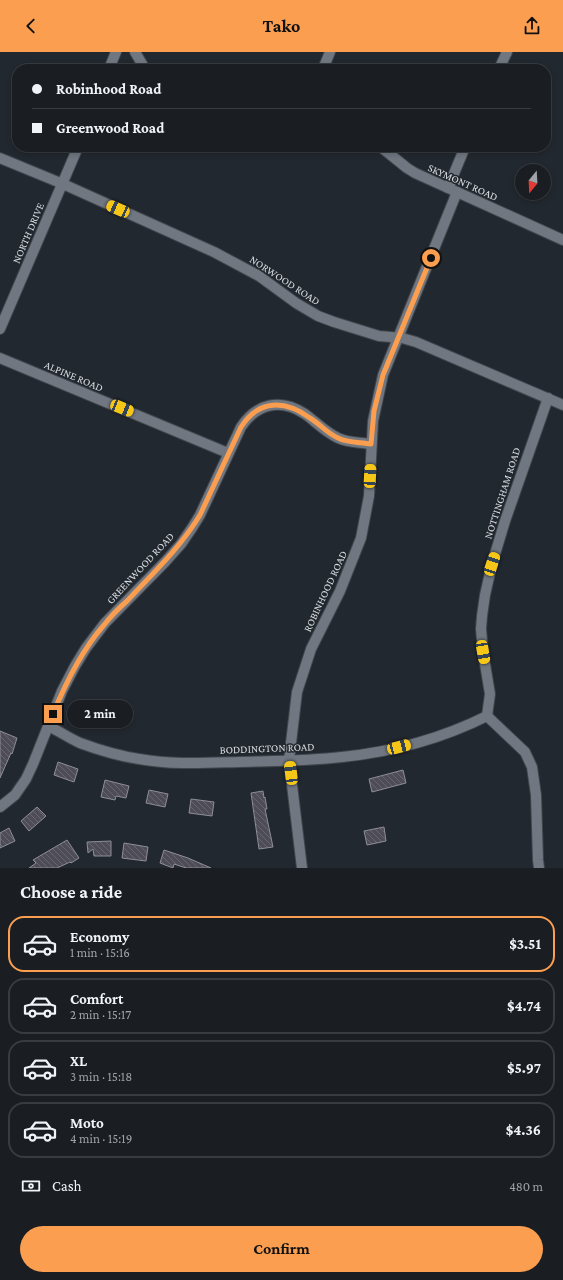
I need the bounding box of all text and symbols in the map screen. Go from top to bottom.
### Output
icon: back [20,15,42,37]
icon: share [521,15,543,37]
text: Tako [263,16,300,36]
text: Robinhood Road [56,81,161,97]
text: Greenwood Road [56,120,164,136]
street label: SKYMONT ROAD [426,161,500,203]
north arrow [515,164,551,200]
map controls [515,164,551,200]
car [105,199,131,219]
street label: NORTH DRIVE [10,201,46,265]
route start [422,249,440,267]
street label: NORWOOD ROAD [248,253,322,307]
street label: ALPINE ROAD [43,358,105,394]
car [109,398,135,418]
street label: NOTTINGHAM ROAD [482,446,522,540]
car [363,464,377,488]
street label: GREENWOOD ROAD [104,530,176,606]
street label: ROBINHOOD ROAD [301,549,349,633]
car [483,551,501,577]
car [475,639,491,665]
callout: 2 min [67,700,133,728]
route end [44,705,62,723]
text: 2 min [84,706,116,721]
car [386,738,412,756]
street label: BODDINGTON ROAD [219,740,315,756]
car [284,760,298,786]
text: Choose a ride [20,882,122,902]
icon: car [22,926,58,962]
text: Economy [70,929,129,945]
text: $3.51 [509,936,541,952]
text: 1 min · 15:16 [70,945,130,960]
icon: car [22,988,58,1024]
text: Comfort [70,991,124,1007]
text: $4.74 [507,998,541,1014]
text: 2 min · 15:17 [70,1007,131,1022]
icon: car [22,1050,58,1086]
text: XL [70,1053,87,1069]
text: $5.97 [507,1060,541,1076]
text: 3 min · 15:18 [70,1069,132,1084]
icon: car [22,1112,58,1148]
text: Moto [70,1115,104,1131]
text: $4.36 [506,1122,541,1138]
text: 4 min · 15:19 [70,1131,132,1146]
icon: cash [20,1175,42,1197]
text: Cash [52,1178,82,1194]
text: 480 m [509,1179,543,1194]
button: Confirm [20,1226,543,1272]

